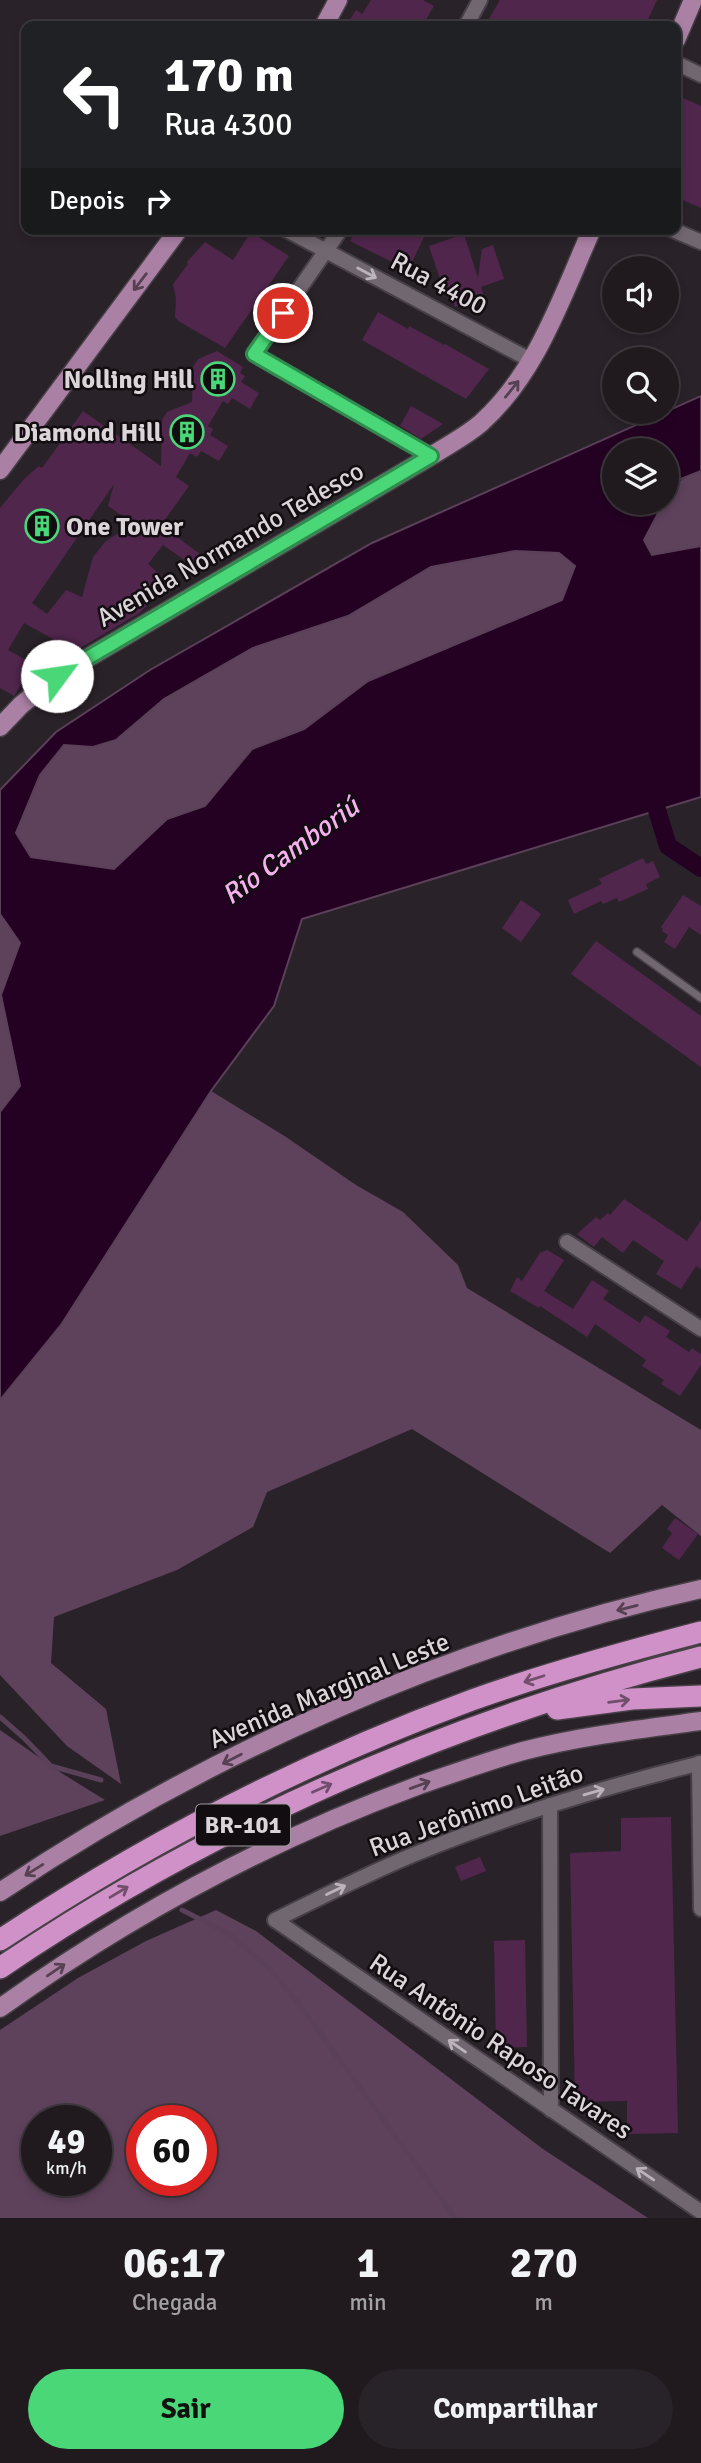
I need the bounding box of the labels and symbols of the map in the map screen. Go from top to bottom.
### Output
street label: Rua 4400 [385,245,492,323]
one-way arrow [356,267,377,281]
one-way arrow [133,273,148,292]
pin [253,283,313,343]
building icon: Nolling Hill [199,360,237,398]
place label: Nolling Hill [63,364,194,396]
one-way arrow [505,380,520,398]
building icon: Diamond Hill [168,413,206,451]
place label: Diamond Hill [13,417,162,449]
street label: Avenida Normando Tedesco [91,455,370,635]
building icon: One Tower [23,507,61,545]
place label: One Tower [66,511,184,543]
position arrow [20,639,94,713]
water label: Rio Camboriú [215,789,367,912]
one-way arrow [616,1602,638,1615]
street label: Avenida Marginal Leste [204,1626,454,1756]
one-way arrow [524,1674,546,1686]
one-way arrow [608,1694,630,1707]
one-way arrow [222,1752,243,1766]
street label: Rua Jerônimo Leitão [365,1757,588,1864]
one-way arrow [409,1778,431,1790]
one-way arrow [310,1781,332,1794]
one-way arrow [583,1785,605,1798]
road number: BR-101 [196,1804,290,1846]
one-way arrow [24,1864,44,1878]
one-way arrow [325,1883,346,1896]
one-way arrow [109,1885,129,1899]
street label: Rua Antônio Raposo Tavares [363,1947,638,2147]
one-way arrow [46,1963,66,1977]
one-way arrow [448,2038,467,2053]
speed limit sign: 60 [126,2105,217,2196]
one-way arrow [635,2167,655,2181]

